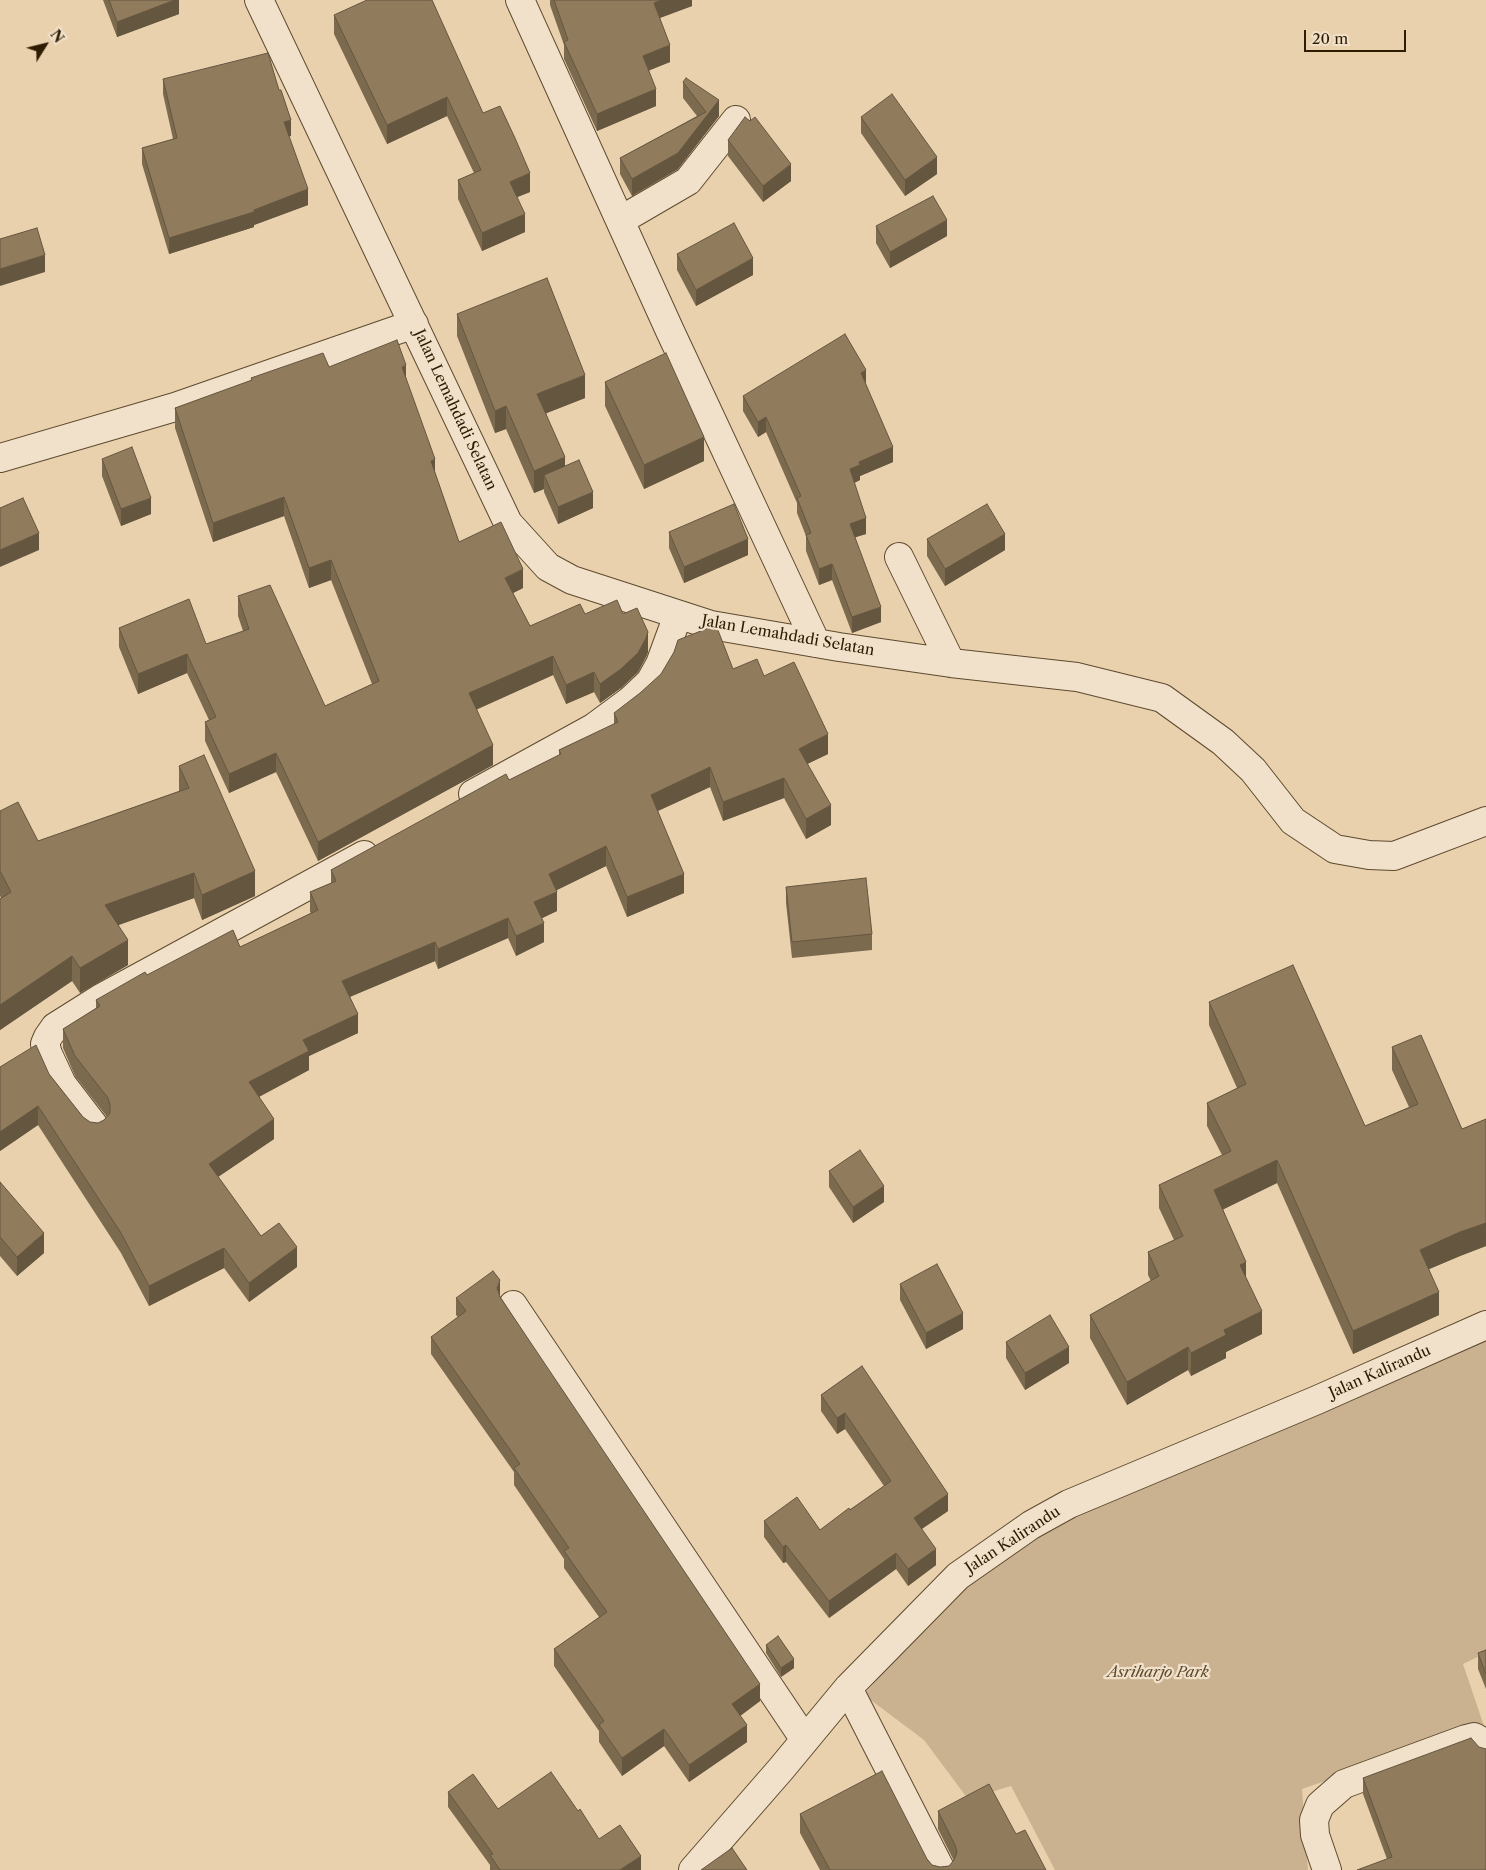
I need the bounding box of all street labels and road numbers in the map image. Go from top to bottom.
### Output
street label: Jalan Lemahdadi Selatan [410,327,500,493]
street label: Jalan Lemahdadi Selatan [700,612,876,660]
street label: Jalan Kalirandu [1326,1342,1434,1402]
street label: Jalan Kalirandu [962,1503,1064,1577]

